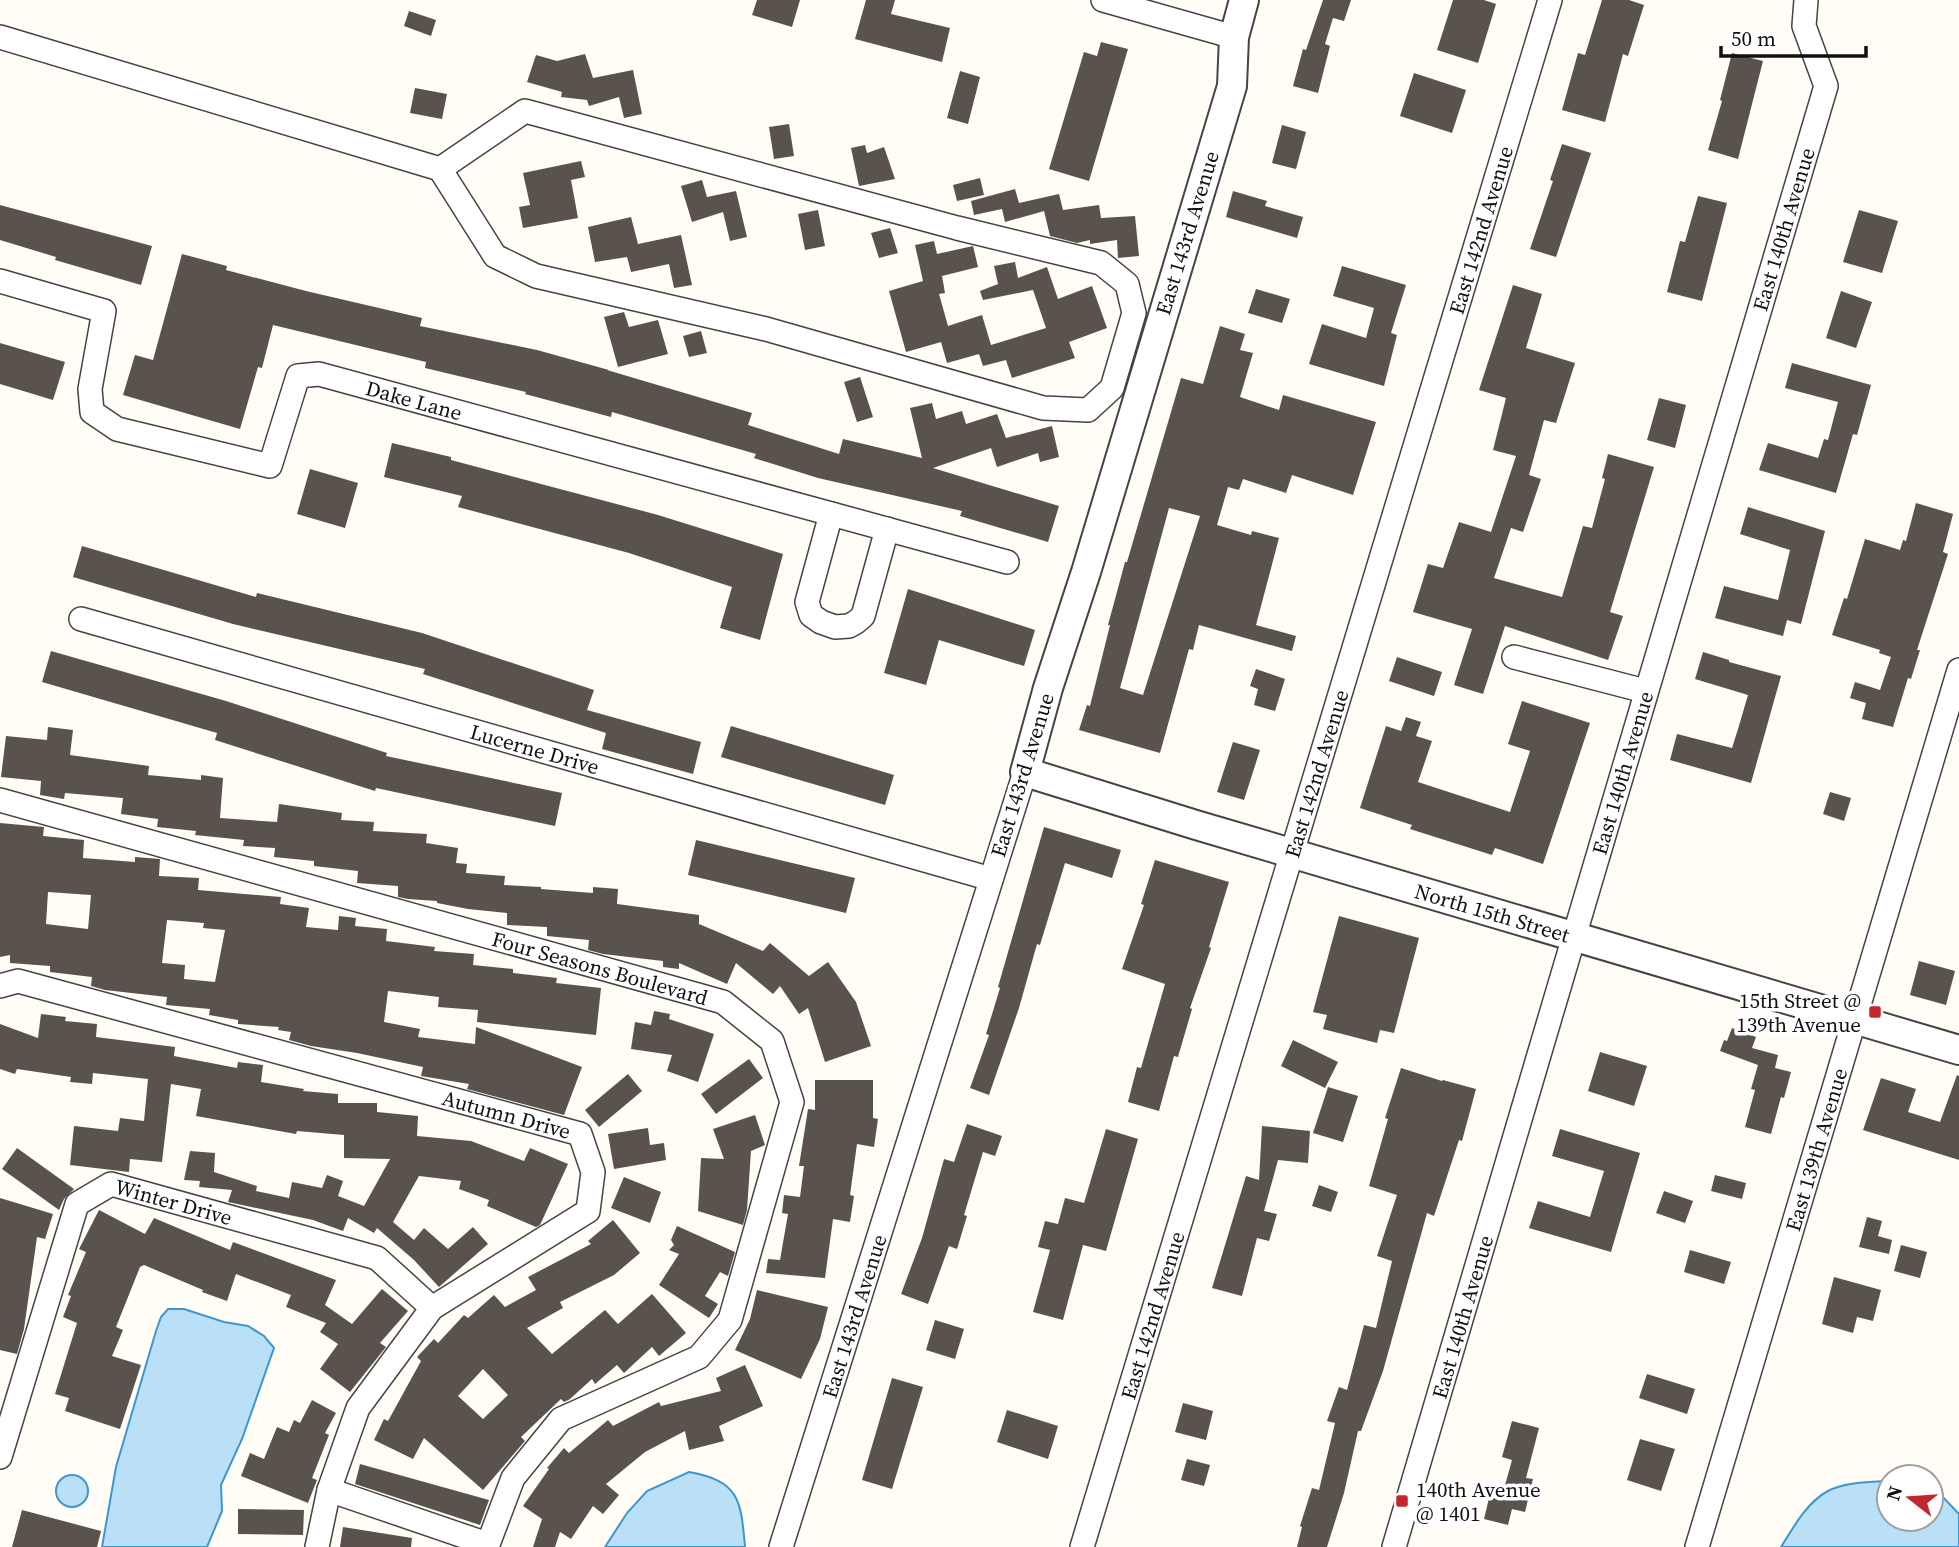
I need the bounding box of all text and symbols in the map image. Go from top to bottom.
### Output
scale bar [1721,14,1866,58]
text: 50 m [1731,24,1776,53]
street label: East 142nd Avenue [1441,142,1520,318]
street label: East 140th Avenue [1745,144,1821,314]
street label: East 143rd Avenue [1148,147,1226,319]
street label: Dake Lane [362,373,465,427]
street label: East 142nd Avenue [1277,686,1355,861]
street label: East 140th Avenue [1584,688,1660,858]
street label: East 143rd Avenue [983,689,1061,861]
street label: Lucerne Drive [467,716,603,781]
street label: North 15th Street [1412,876,1573,949]
street label: Four Seasons Boulevard [489,924,711,1012]
place label: 15th Street @ 139th Avenue [1736,986,1861,1039]
marker: 15th Street @ 139th Avenue [1867,1004,1883,1020]
street label: East 139th Avenue [1778,1064,1854,1235]
street label: Autumn Drive [439,1083,574,1145]
street label: Winter Drive [112,1171,236,1232]
street label: East 142nd Avenue [1113,1228,1191,1403]
street label: East 143rd Avenue [814,1231,893,1402]
street label: East 140th Avenue [1424,1232,1500,1402]
north arrow [1875,1463,1945,1533]
place label: 140th Avenue @ 1401 [1416,1475,1541,1528]
text: N [1879,1482,1908,1503]
marker: 140th Avenue @ 1401 [1394,1493,1410,1509]

